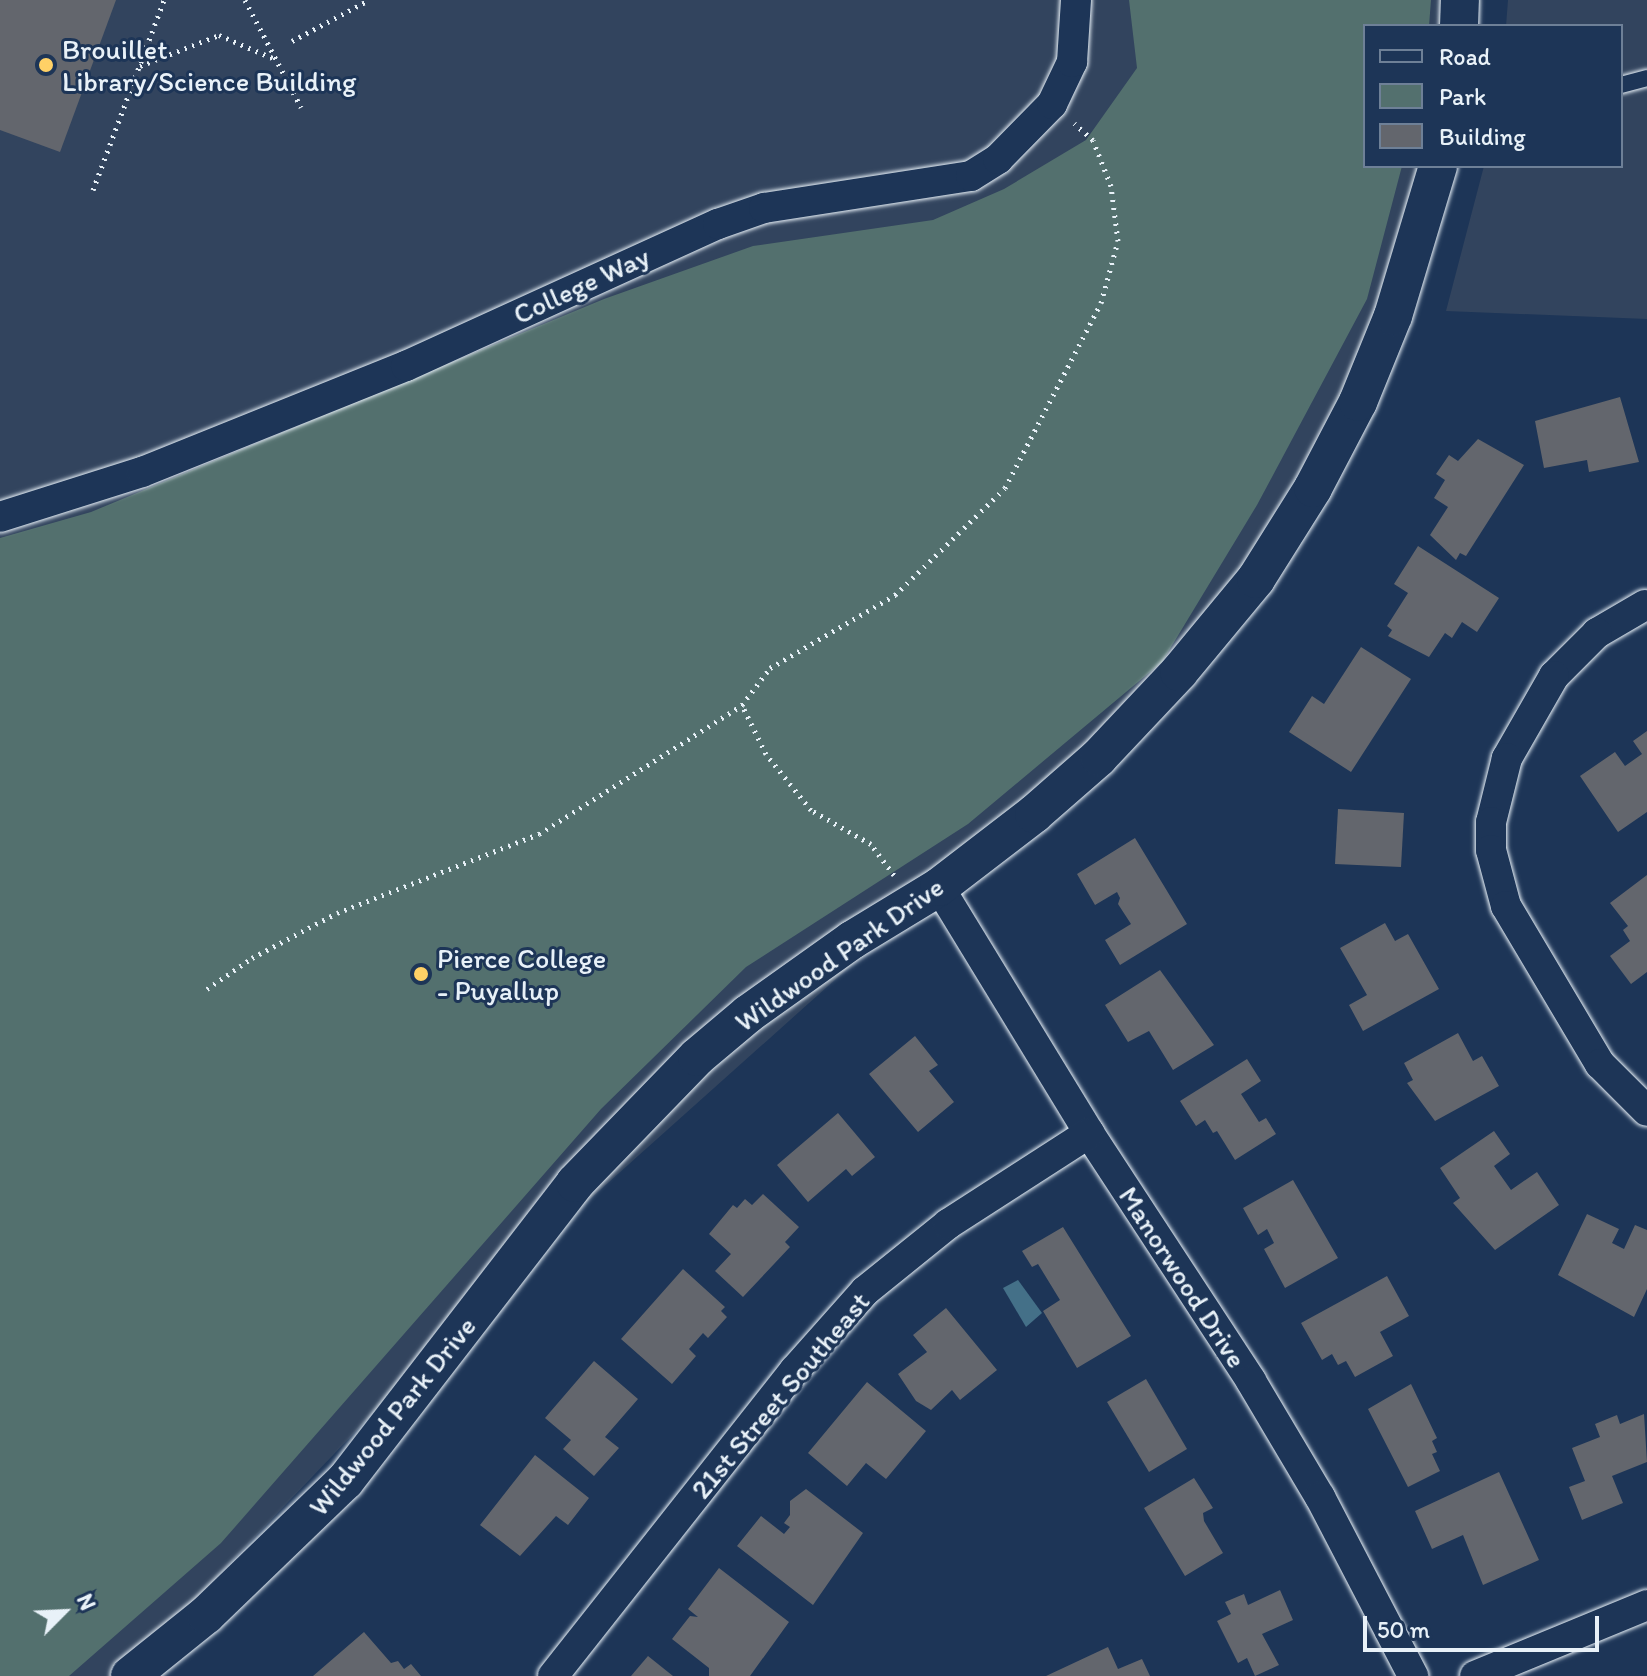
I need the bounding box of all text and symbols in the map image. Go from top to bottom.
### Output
legend [1363,24,1623,168]
place label: Brouillet Library/Science Building [62,32,356,98]
text: Road [1439,42,1491,71]
marker: Brouillet Library/Science Building [37,56,55,74]
text: Park [1439,82,1486,111]
text: Building [1439,122,1526,151]
street label: College Way [508,239,654,331]
street label: Wildwood Park Drive [728,869,950,1039]
place label: Pierce College - Puyallup [437,941,606,1007]
marker: Pierce College - Puyallup [412,965,430,983]
street label: Manorwood Drive [1112,1180,1254,1374]
street label: 21st Street Southeast [684,1285,876,1505]
street label: Wildwood Park Drive [301,1309,483,1523]
north arrow [24,1572,104,1652]
text: N [71,1590,102,1614]
scale bar [1367,1600,1603,1650]
text: 50 m [1377,1615,1430,1644]

